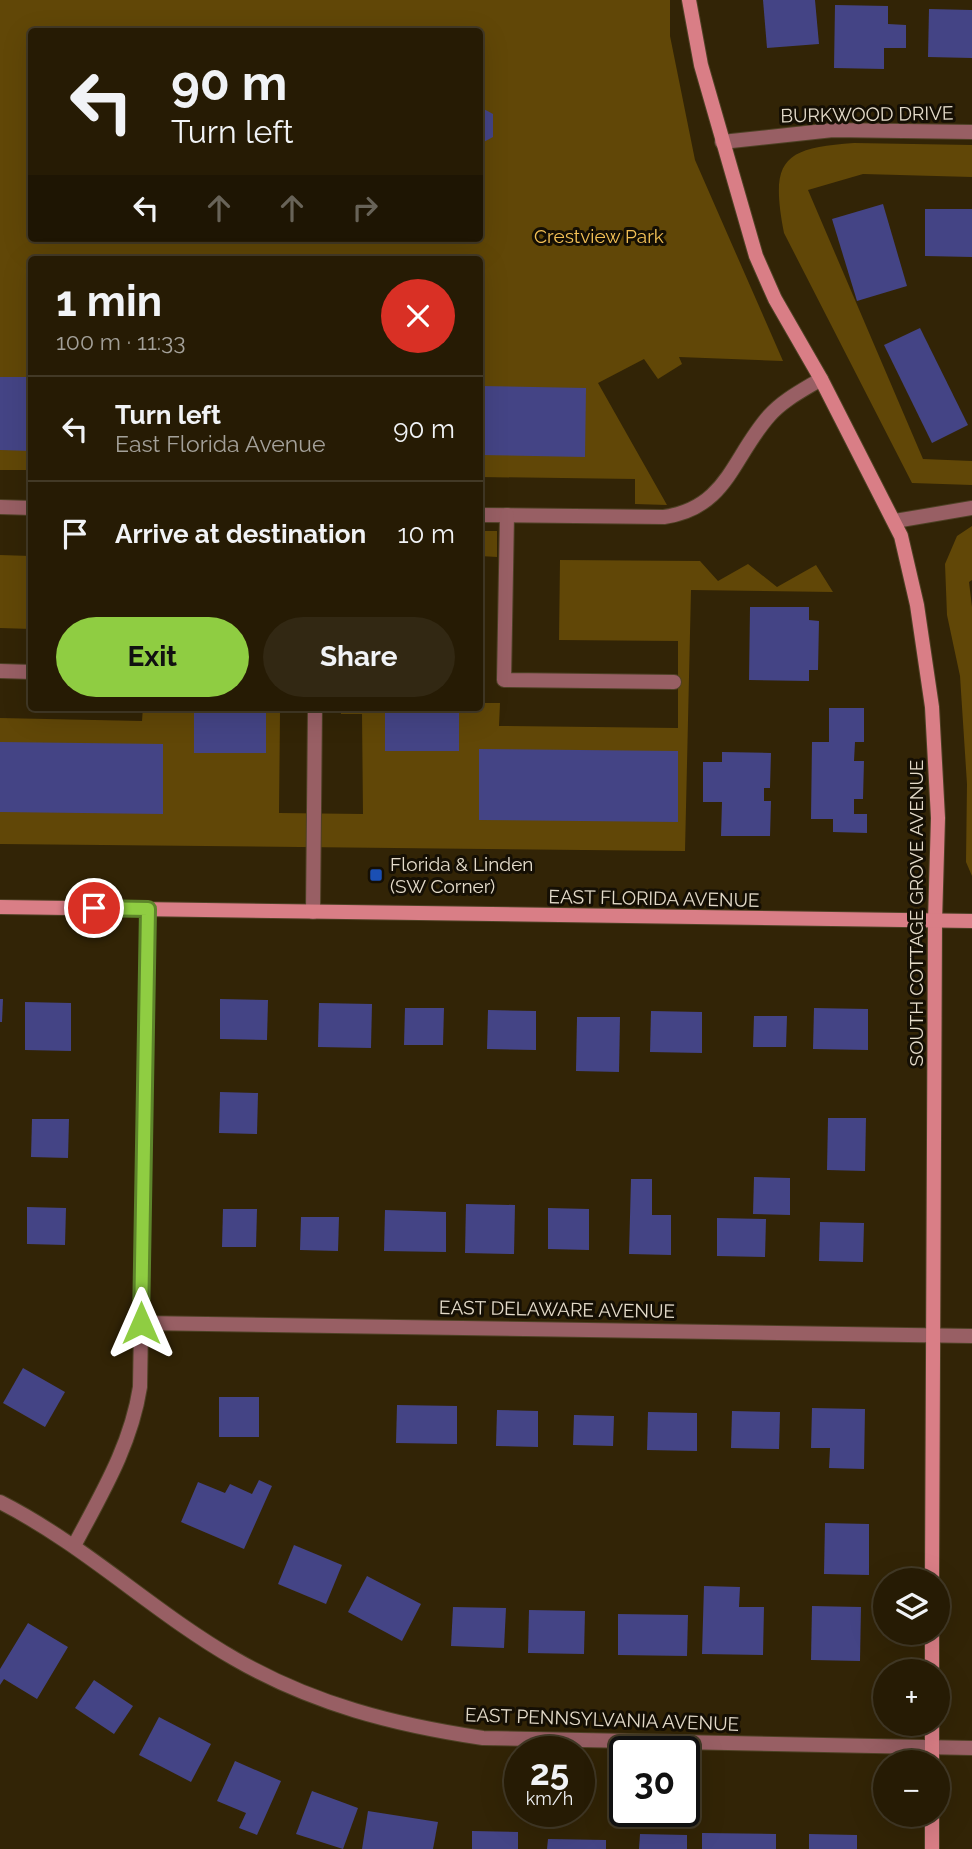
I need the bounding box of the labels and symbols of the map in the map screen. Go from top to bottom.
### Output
street label: BURKWOOD DRIVE [780,101,954,127]
park label: Crestview Park [534,225,664,247]
street label: SOUTH COTTAGE GROVE AVENUE [905,760,927,1066]
place label: Florida & Linden (SW Corner) [390,853,533,897]
marker: Florida & Linden (SW Corner) [368,867,384,883]
pin [64,878,124,938]
street label: EAST FLORIDA AVENUE [548,885,760,911]
position arrow [104,1286,178,1360]
street label: EAST DELAWARE AVENUE [439,1296,675,1322]
street label: EAST PENNSYLVANIA AVENUE [465,1703,739,1735]
speed limit sign: 30 [609,1736,700,1827]

